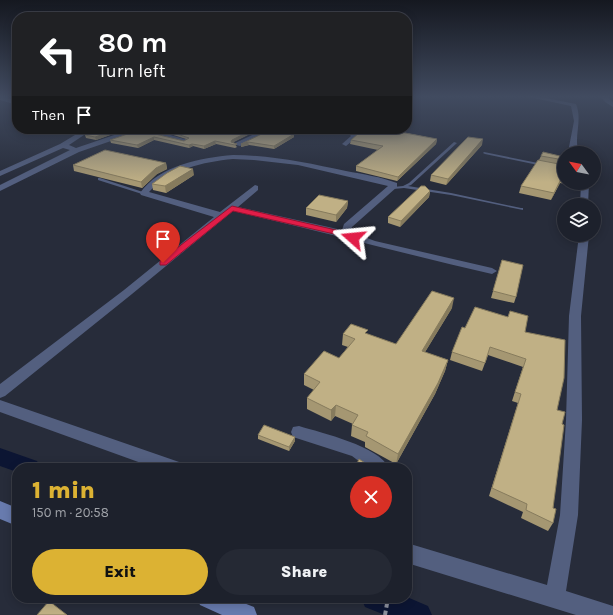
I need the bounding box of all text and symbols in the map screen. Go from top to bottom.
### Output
text: 80 m [98,26,167,59]
icon: left [32,28,84,80]
text: Turn left [98,60,166,82]
icon: arrive [73,104,95,126]
text: Then [32,106,65,124]
north arrow [557,146,601,190]
map controls [557,146,601,242]
button: layers [557,198,601,242]
position arrow [332,217,374,259]
pin [146,222,180,263]
icon: arrive [152,228,174,250]
text: 1 min [32,476,95,504]
button: close [350,476,392,518]
text: 150 m · 20:58 [32,505,109,520]
button: Exit [32,549,208,595]
button: Share [216,549,392,595]

